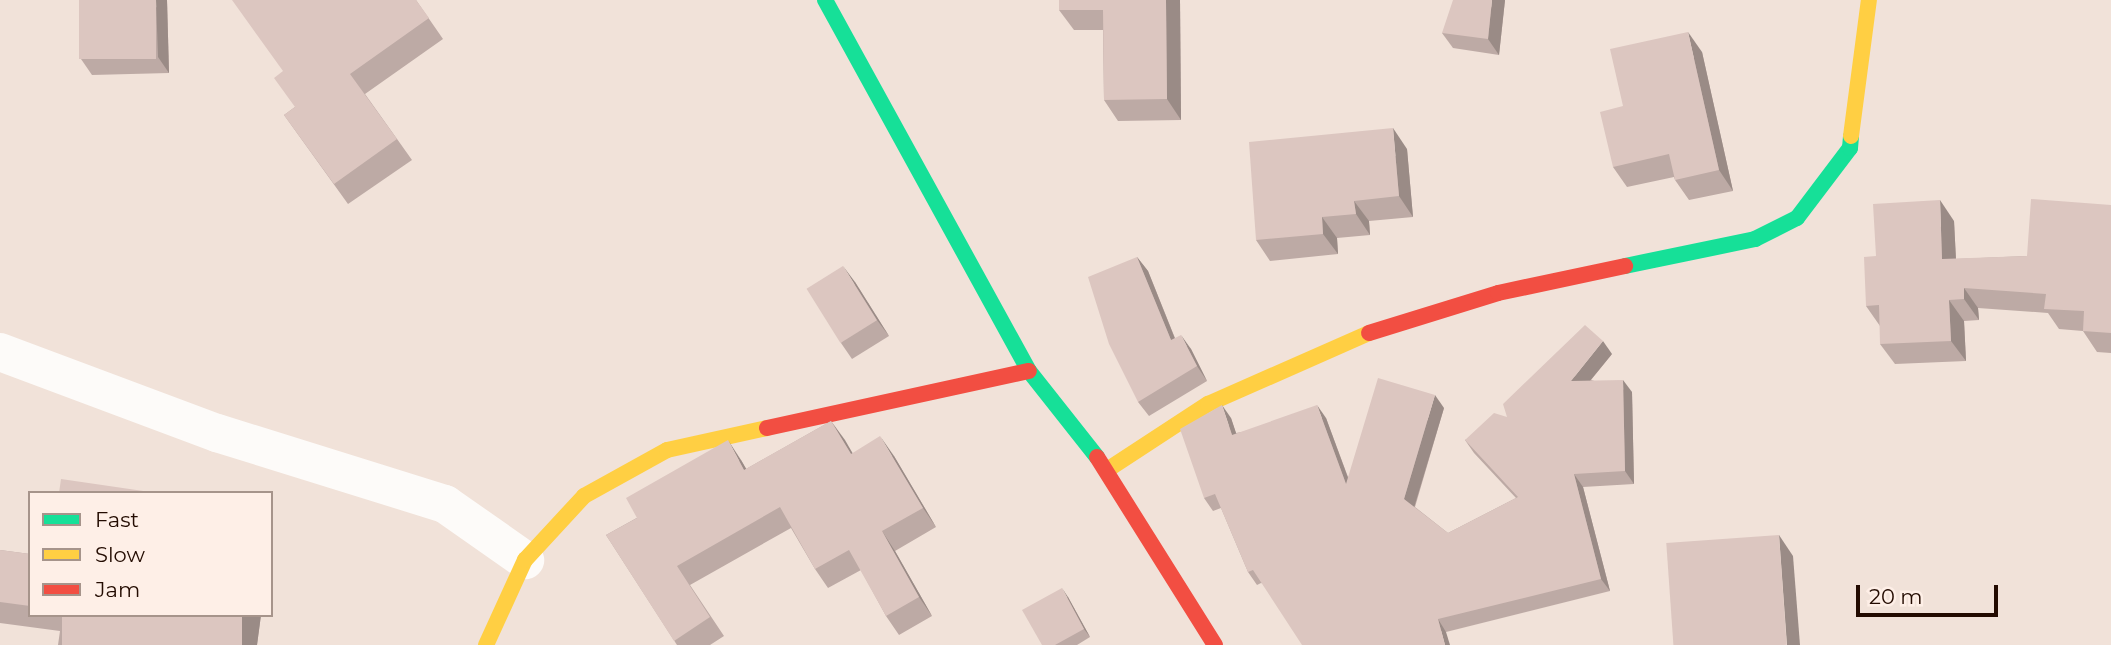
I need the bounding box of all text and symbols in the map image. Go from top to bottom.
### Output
legend [28,491,273,617]
text: Fast [95,507,139,532]
text: Slow [95,542,145,567]
scale bar [1859,572,2001,616]
text: Jam [95,577,140,602]
text: 20 m [1869,584,1923,609]

